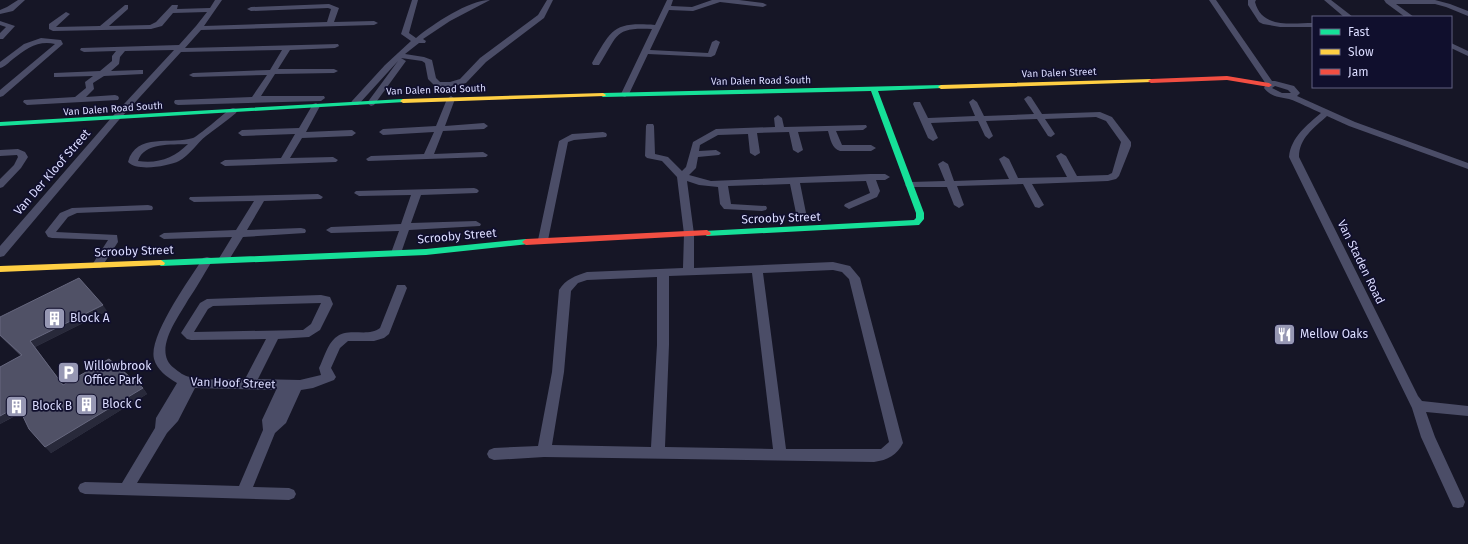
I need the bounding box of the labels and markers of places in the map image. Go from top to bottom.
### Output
building icon: Block A [41,305,67,331]
place label: Block A [70,311,110,325]
restaurant icon: Mellow Oaks [1272,321,1298,347]
place label: Mellow Oaks [1300,327,1368,341]
place label: Willowbrook Office Park [84,359,152,387]
parking icon: Willowbrook Office Park [56,360,82,386]
building icon: Block C [74,391,100,417]
building icon: Block B [3,393,29,419]
place label: Block C [102,397,142,411]
place label: Block B [32,399,72,413]

